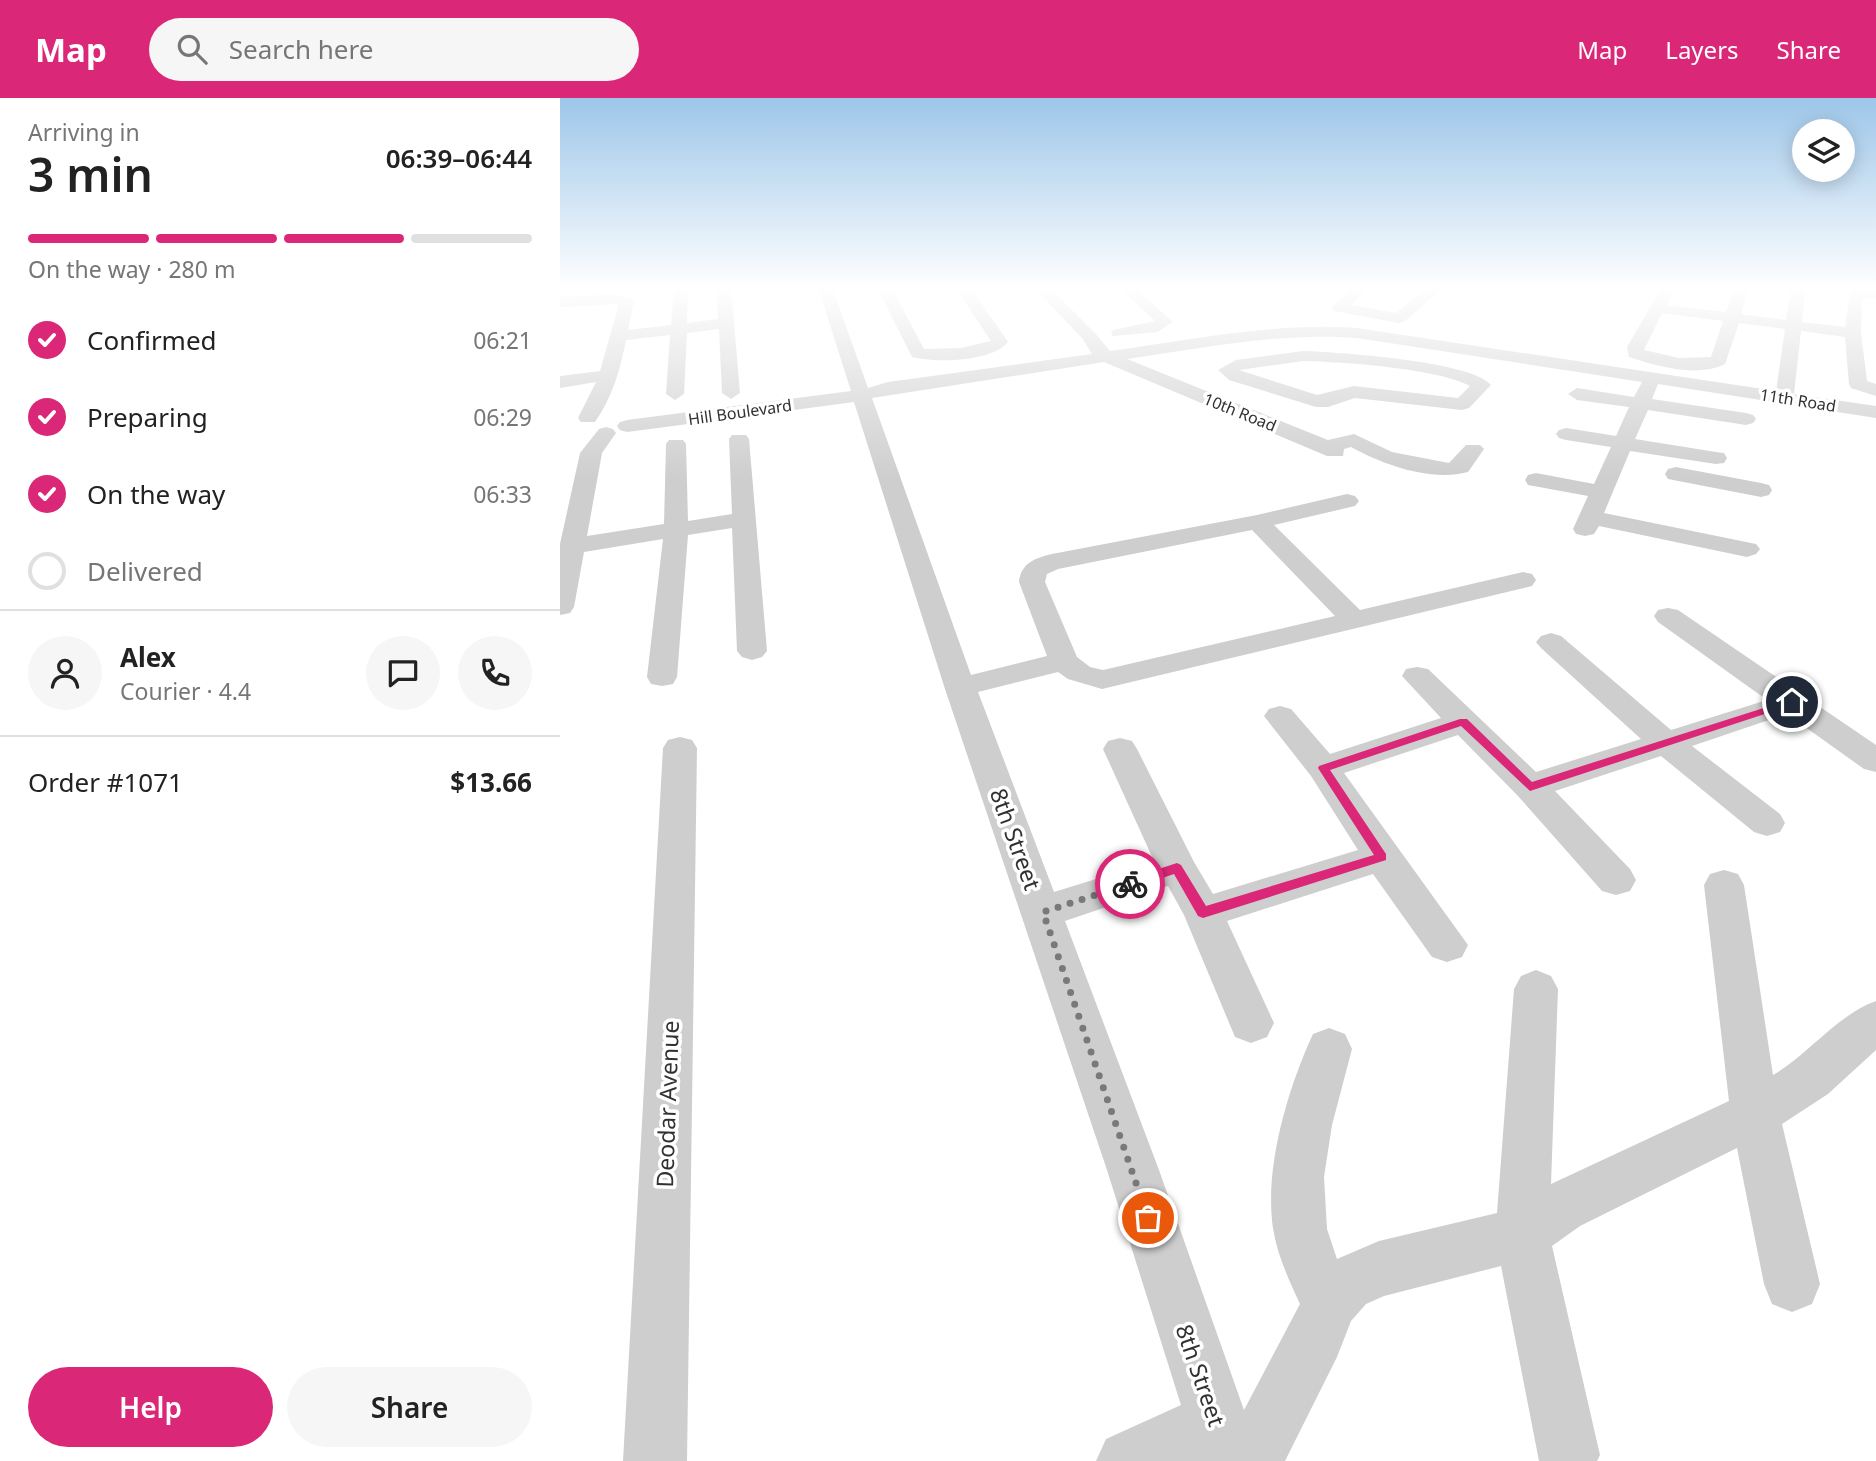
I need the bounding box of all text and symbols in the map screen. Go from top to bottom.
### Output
search box [149,18,639,81]
text: Map [35,27,107,72]
icon: search [173,30,211,68]
text: Search here [229,31,373,67]
text: Map [1577,33,1627,66]
text: Layers [1665,33,1739,66]
text: Share [1777,33,1841,66]
text: Arriving in [28,116,140,148]
map controls [1792,119,1855,182]
button: layers [1792,119,1855,182]
text: 06:39–06:44 [386,140,532,176]
text: 3 min [28,143,153,205]
text: On the way · 280 m [28,253,235,285]
icon: check [28,321,66,359]
text: Confirmed [87,322,217,358]
text: 06:21 [473,324,532,356]
street label: 11th Road [1758,383,1838,417]
street label: 10th Road [1200,387,1280,437]
street label: Hill Boulevard [687,394,793,430]
icon: check [28,398,66,436]
text: Preparing [87,399,208,435]
text: 06:29 [473,401,532,433]
icon: check [28,475,66,513]
text: On the way [87,476,225,512]
text: 06:33 [473,478,532,510]
text: Delivered [87,553,203,589]
button: person [28,636,102,710]
button: chat [366,636,440,710]
button: phone [458,636,532,710]
text: Alex [120,639,176,675]
pin [1762,672,1822,732]
text: Courier · 4.4 [120,675,251,707]
icon: home [1773,683,1811,721]
text: Order #1071 [28,764,183,800]
text: $13.66 [450,764,532,800]
street label: 8th Street [983,784,1049,894]
courier [1095,849,1165,919]
icon: bike [1111,865,1149,903]
street label: Deodar Avenue [648,1020,686,1188]
pin [1118,1188,1178,1248]
icon: bag [1129,1199,1167,1237]
street label: 8th Street [1169,1320,1233,1430]
button: Help [28,1367,273,1447]
button: Share [287,1367,532,1447]

